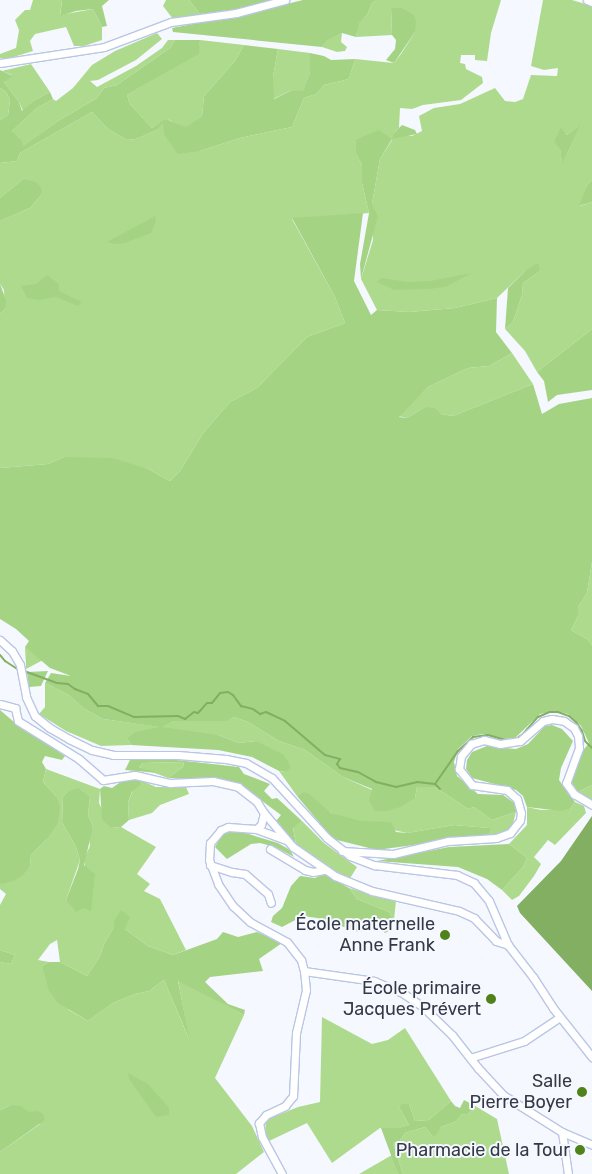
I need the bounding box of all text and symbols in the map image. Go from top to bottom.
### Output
place label: École maternelle Anne Frank [295,914,435,956]
marker: École maternelle Anne Frank [439,929,451,941]
place label: École primaire Jacques Prévert [343,978,481,1021]
marker: École primaire Jacques Prévert [485,993,497,1005]
place label: Salle Pierre Boyer [469,1071,572,1114]
marker: Salle Pierre Boyer [576,1086,588,1098]
place label: Pharmacie de la Tour [395,1139,570,1161]
marker: Pharmacie de la Tour [574,1144,586,1156]

